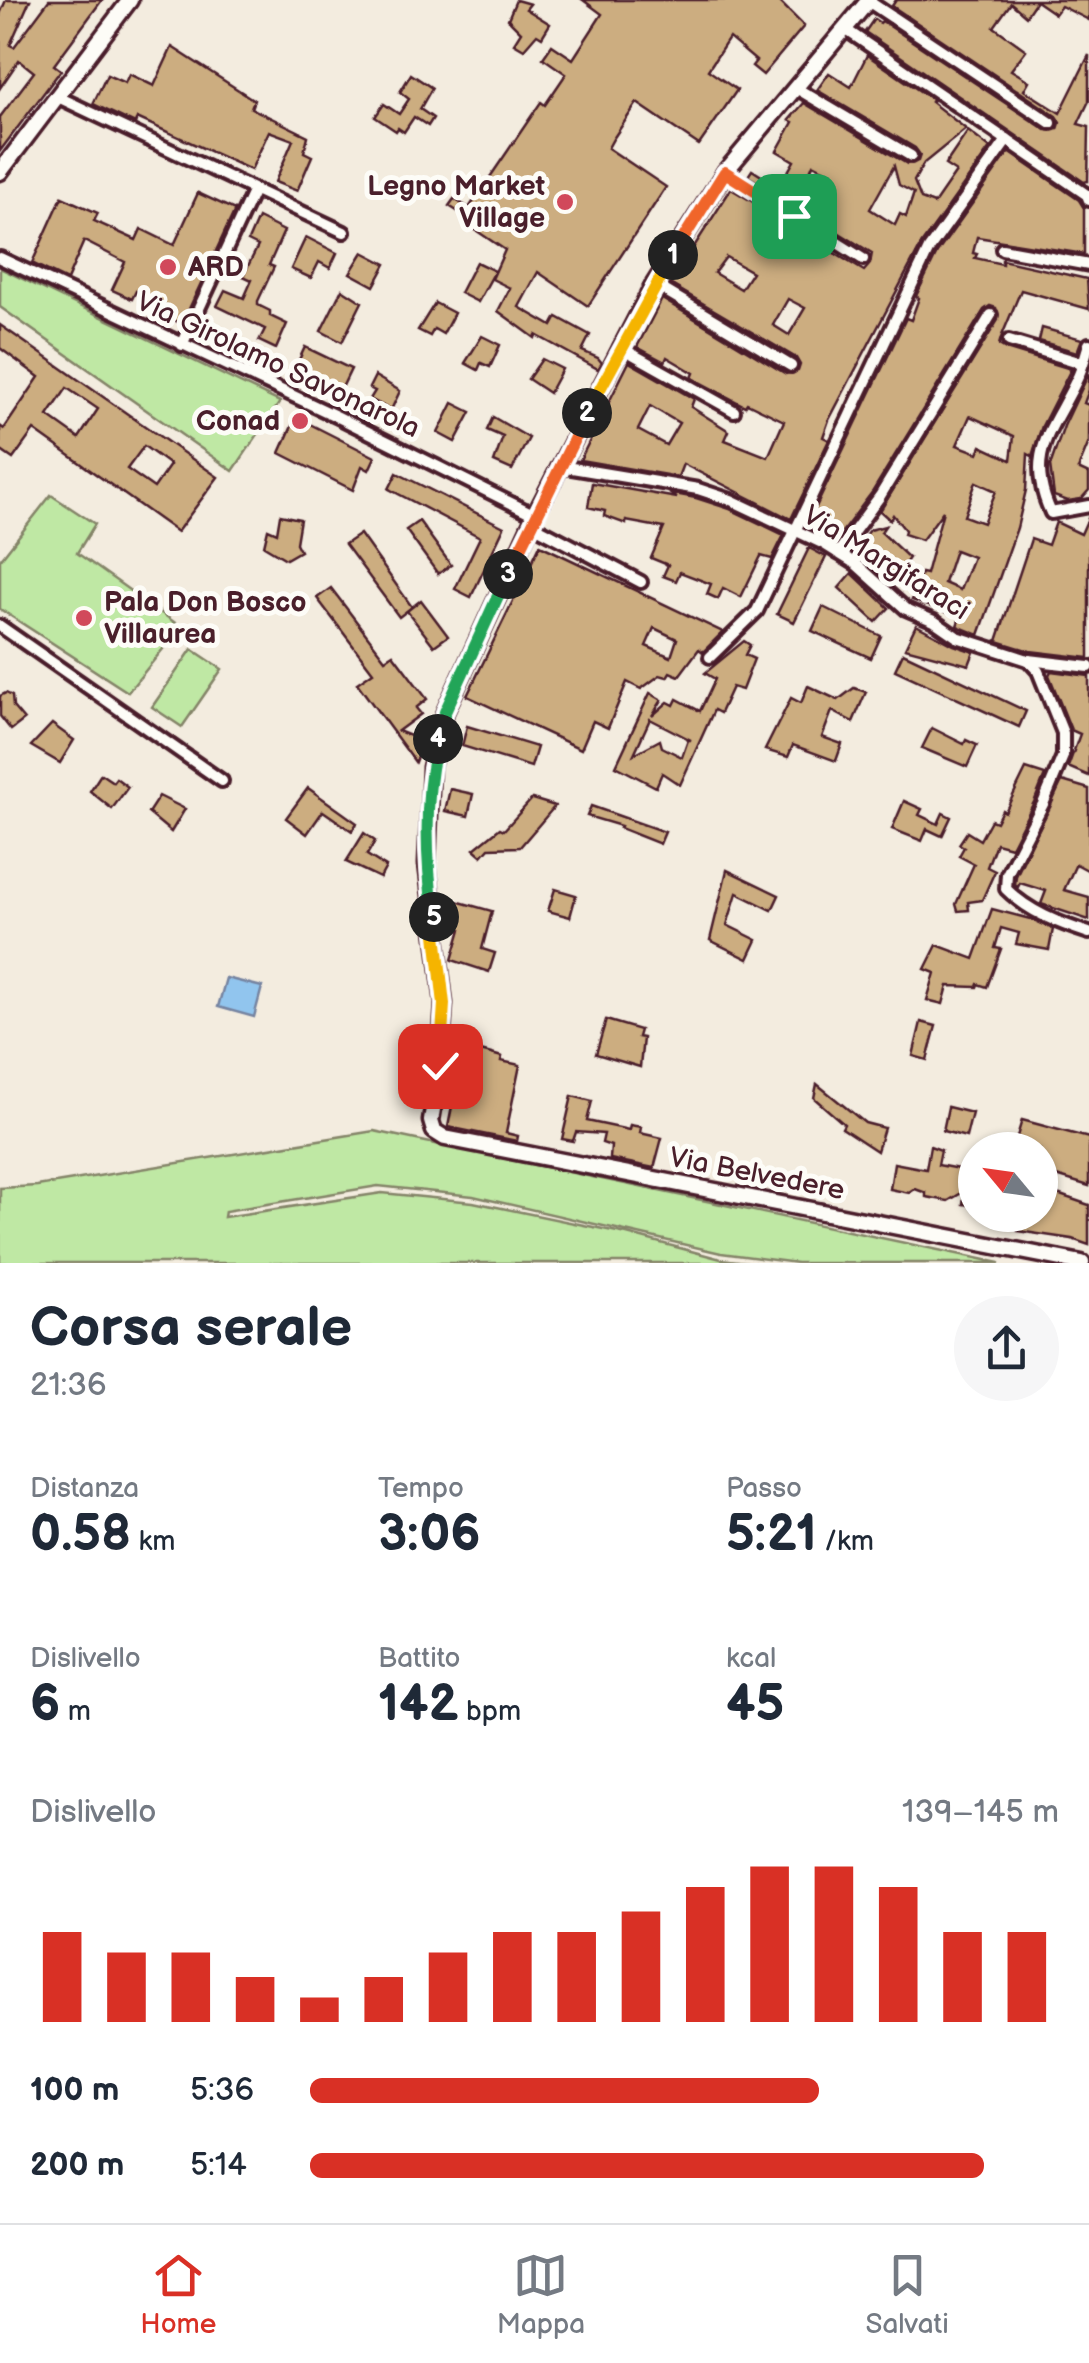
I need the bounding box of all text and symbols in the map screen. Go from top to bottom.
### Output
place label: Legno Market Village [367,170,545,235]
pin [752,174,837,259]
icon: arrive [767,189,822,244]
marker: Legno Market Village [554,191,576,213]
pin: 1 [648,230,698,280]
text: 1 [667,238,679,271]
place label: ARD [187,251,244,284]
marker: ARD [157,256,179,278]
street label: Via Girolamo Savonarola [131,285,425,445]
pin: 2 [562,388,612,438]
text: 2 [579,396,595,429]
place label: Conad [196,405,280,438]
marker: Conad [289,410,311,432]
street label: Via Margifaraci [797,499,975,627]
pin: 3 [483,549,533,599]
text: 3 [500,557,516,590]
place label: Pala Don Bosco Villaurea [104,586,306,651]
marker: Pala Don Bosco Villaurea [73,607,95,629]
pin: 4 [413,714,463,764]
text: 4 [430,722,446,755]
pin: 5 [409,892,459,942]
text: 5 [426,900,442,933]
pin [398,1024,483,1109]
icon: check [413,1039,468,1094]
north arrow [958,1132,1058,1232]
map controls [958,1132,1058,1232]
street label: Via Belvedere [667,1141,847,1207]
text: Corsa serale [30,1295,352,1362]
button: share [954,1296,1059,1401]
text: 21:36 [30,1366,106,1405]
text: Distanza [30,1472,139,1505]
text: Tempo [378,1472,464,1505]
text: Passo [726,1472,802,1505]
text: 0.58 [30,1505,131,1565]
text: 3:06 [378,1505,481,1565]
text: 5:21 [726,1505,817,1565]
text: km [131,1525,176,1558]
text: /km [817,1525,874,1558]
text: Dislivello [30,1642,141,1675]
text: Battito [378,1642,460,1675]
text: kcal [726,1642,776,1675]
text: 6 [30,1675,60,1735]
text: 142 [378,1675,458,1735]
text: 45 [726,1675,784,1735]
text: m [60,1695,91,1728]
text: bpm [458,1695,521,1728]
text: Dislivello [30,1793,156,1832]
text: 139–145 m [902,1793,1059,1832]
text: 100 m [30,2071,119,2110]
text: 5:36 [190,2071,254,2110]
text: 200 m [30,2146,124,2185]
text: 5:14 [190,2146,247,2185]
tab: Home [140,2248,216,2341]
tab: Mappa [497,2248,585,2341]
tab: Salvati [866,2248,949,2341]

